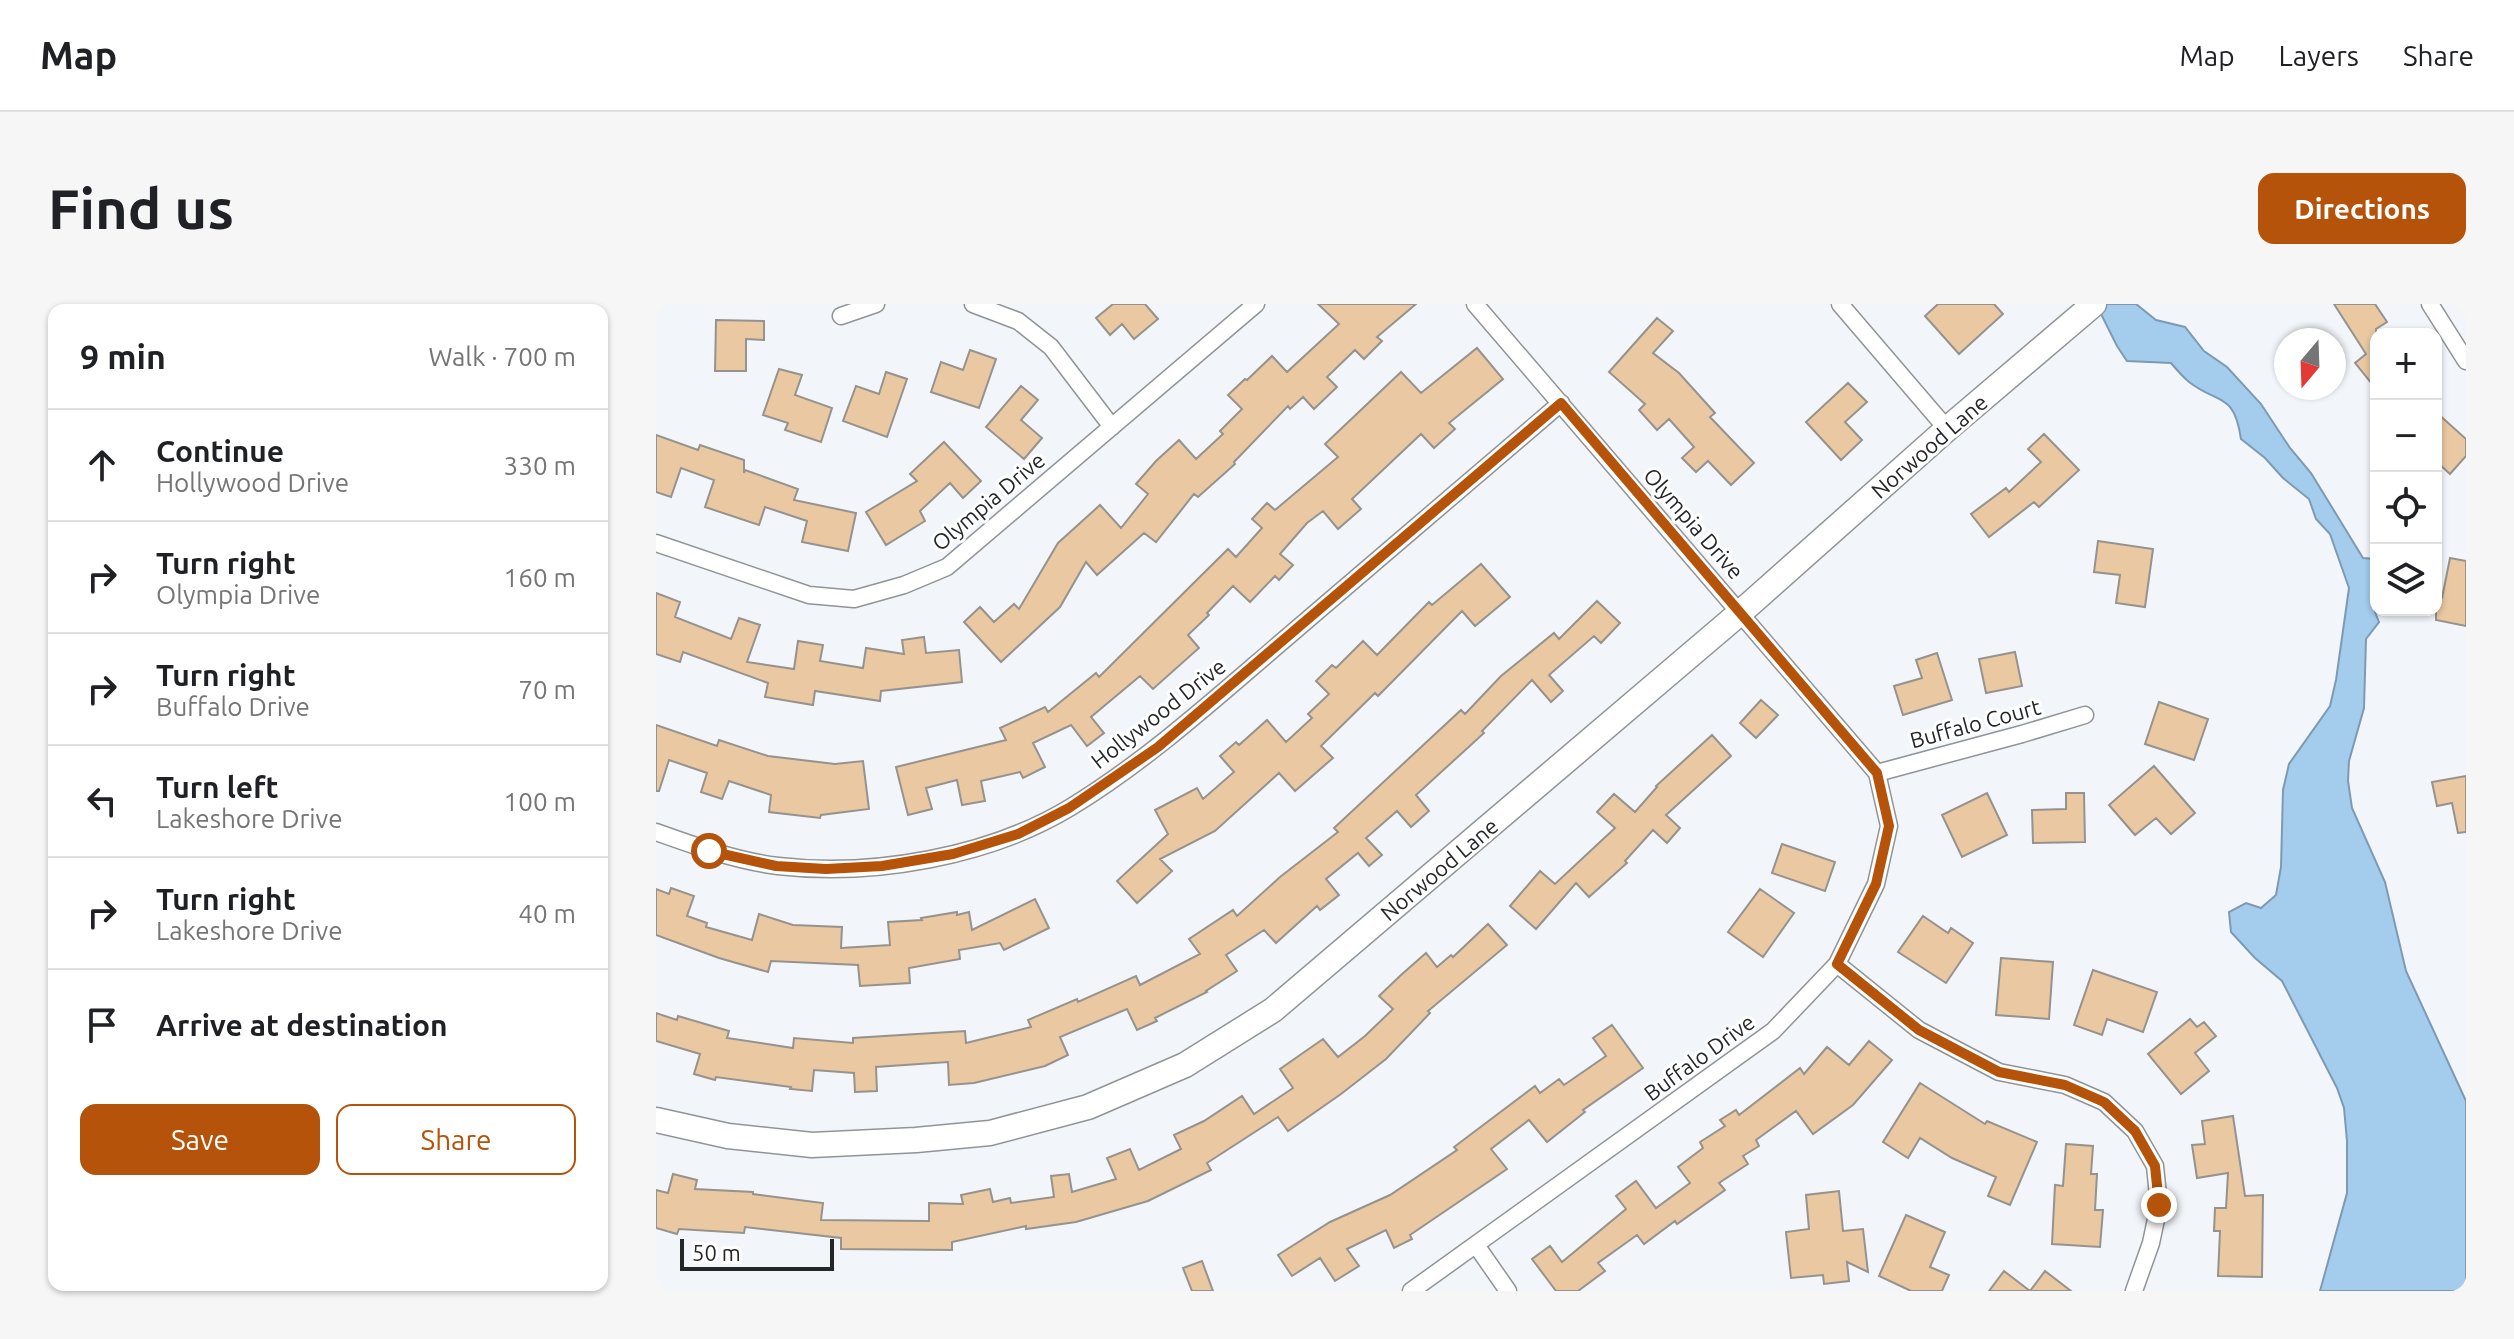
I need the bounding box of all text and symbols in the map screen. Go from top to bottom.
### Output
text: Map [40,34,117,76]
text: Map [2179,40,2235,71]
text: Layers [2279,40,2359,71]
text: Share [2403,40,2474,71]
button: Directions [2258,173,2466,244]
text: Find us [48,177,234,240]
north arrow [2274,328,2346,400]
map controls [2370,328,2442,616]
button: + [2370,328,2442,400]
text: 9 min [80,337,166,375]
text: Walk · 700 m [428,342,576,371]
street label: Norwood Lane [1866,389,1992,503]
button: − [2370,400,2442,472]
text: Continue [156,434,284,468]
icon: ahead [80,443,124,487]
street label: Olympia Drive [927,447,1049,555]
text: 330 m [504,451,576,480]
street label: Olympia Drive [1639,462,1749,584]
text: Hollywood Drive [156,468,349,497]
button: locate [2370,472,2442,544]
button: layers [2370,544,2442,616]
text: Turn right [156,546,296,580]
icon: right [80,555,124,599]
text: 160 m [504,563,576,592]
text: Olympia Drive [156,580,320,609]
street label: Hollywood Drive [1086,653,1230,773]
text: Turn right [156,658,296,692]
icon: right [80,667,124,711]
text: 70 m [518,675,576,704]
text: Buffalo Drive [156,692,310,721]
street label: Buffalo Court [1907,693,2043,752]
text: Turn left [156,770,278,804]
icon: left [80,779,124,823]
text: 100 m [504,787,576,816]
text: Lakeshore Drive [156,804,343,833]
street label: Norwood Lane [1375,813,1503,925]
route start [691,833,727,869]
text: Turn right [156,882,296,916]
icon: right [80,891,124,935]
text: 40 m [518,899,576,928]
text: Lakeshore Drive [156,916,343,945]
icon: arrive [80,1003,124,1047]
text: Arrive at destination [156,1008,448,1042]
street label: Buffalo Drive [1639,1009,1759,1105]
button: Save [80,1104,320,1175]
button: Share [336,1104,576,1175]
route end [2141,1187,2177,1223]
scale bar [680,1235,834,1271]
text: 50 m [692,1240,741,1265]

